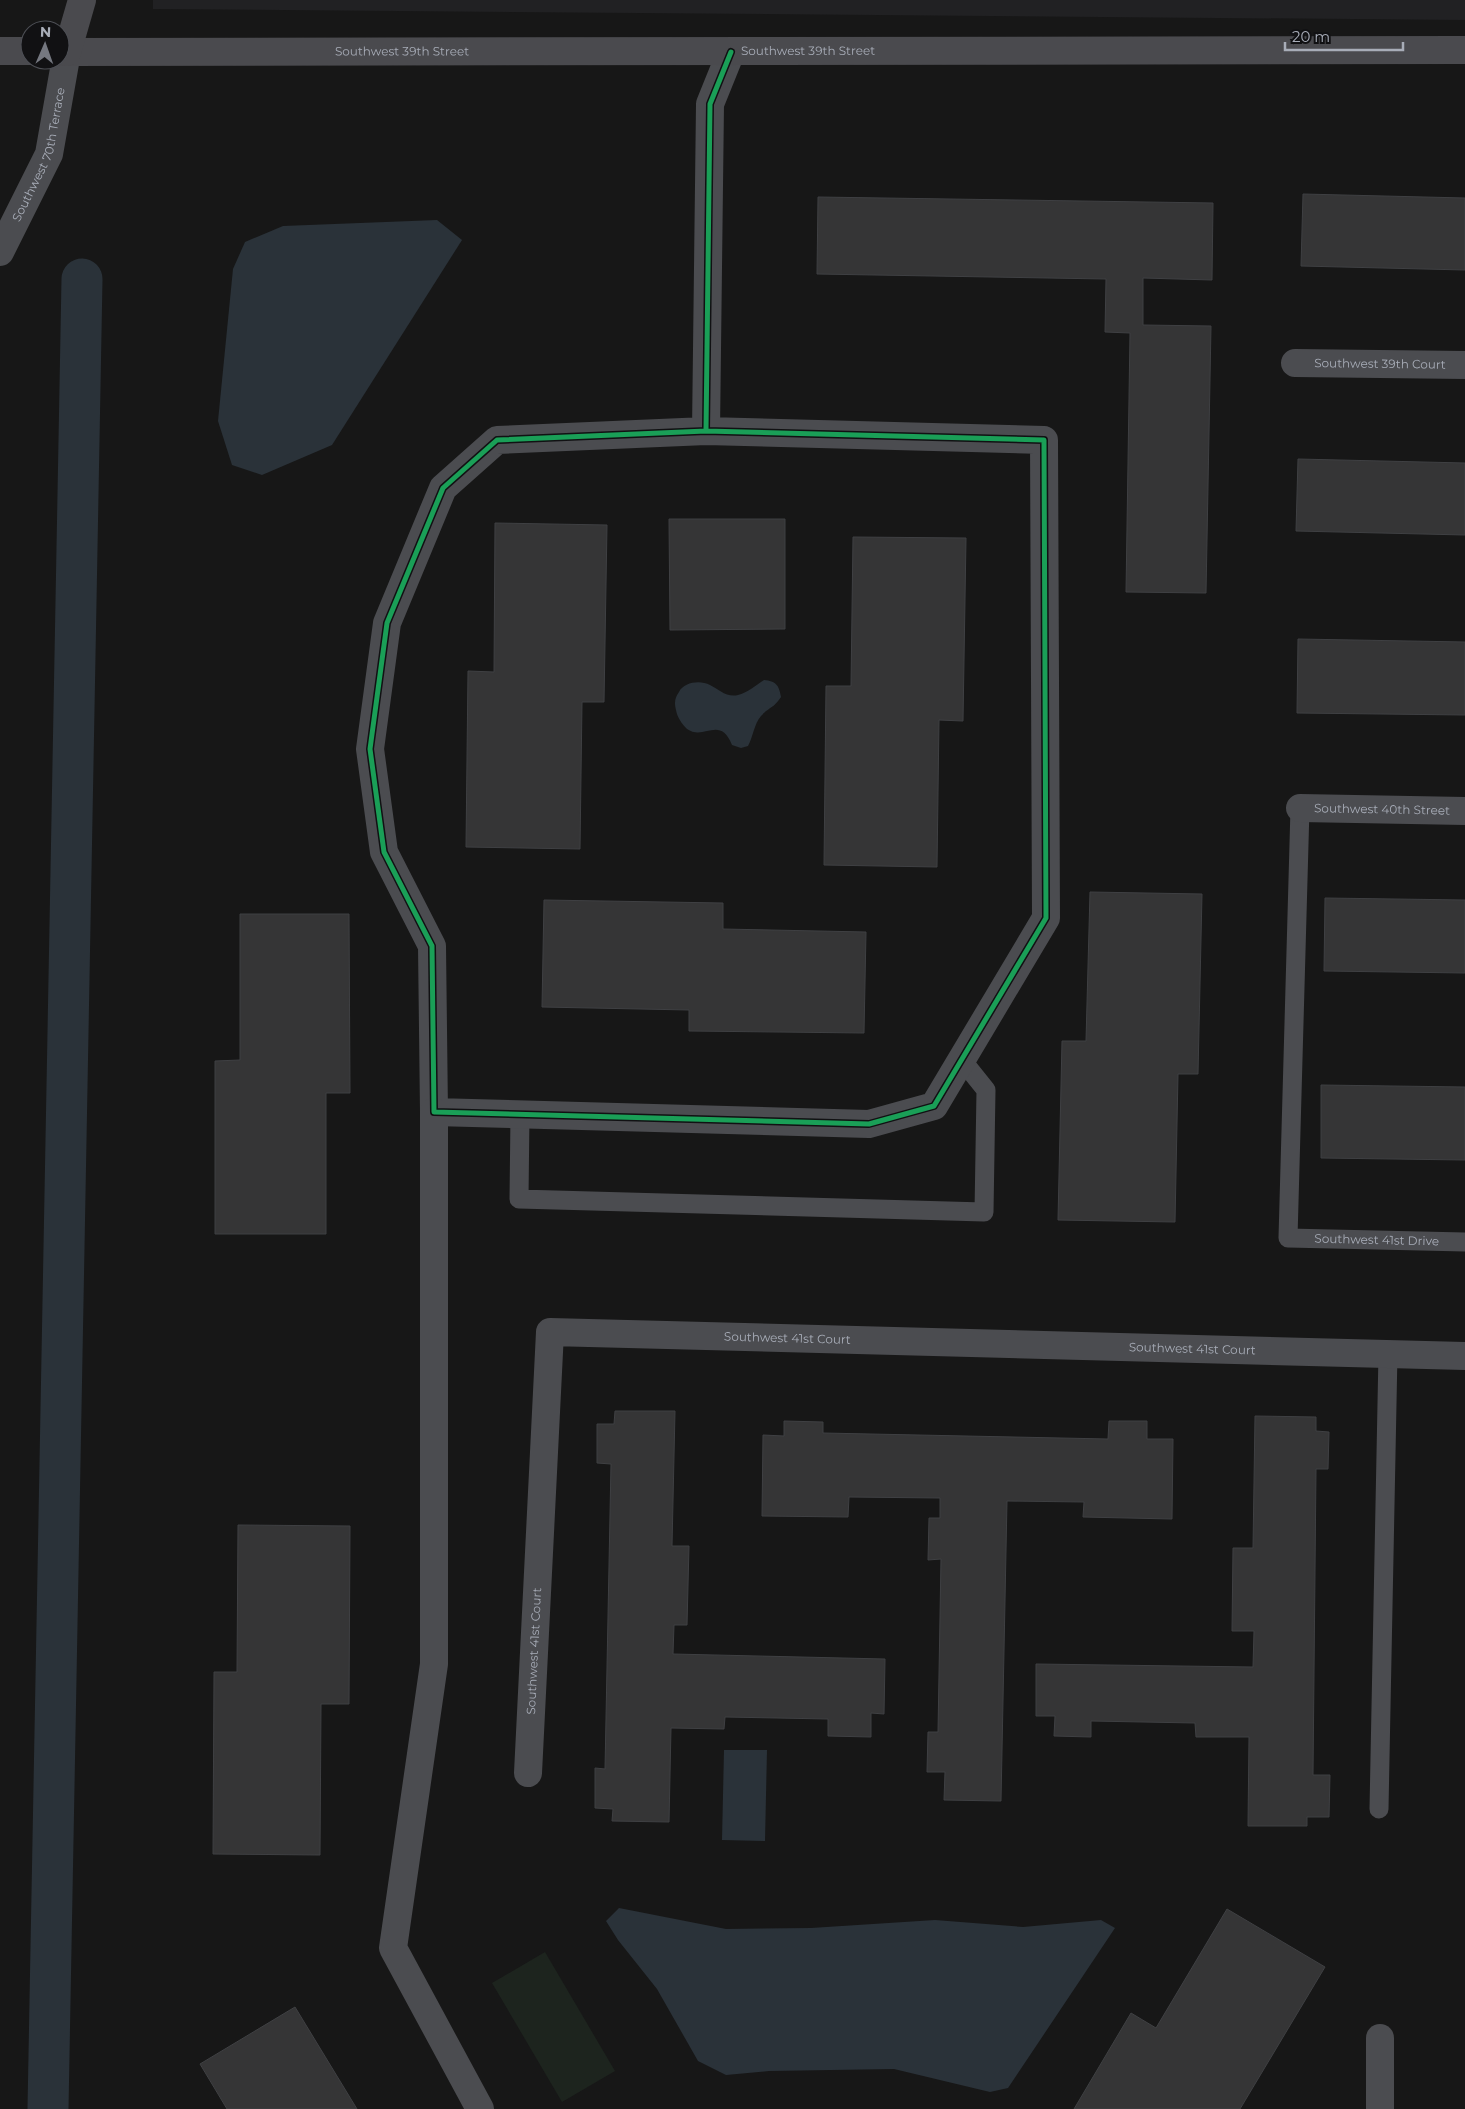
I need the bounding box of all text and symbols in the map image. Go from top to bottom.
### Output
north arrow [20,20,70,70]
scale bar [1285,20,1402,52]
text: N [39,23,51,41]
text: 20 m [1292,27,1330,46]
street label: Southwest 39th Street [335,43,469,59]
street label: Southwest 39th Street [741,43,875,58]
street label: Southwest 70th Terrace [8,86,68,224]
street label: Southwest 39th Court [1314,355,1446,372]
street label: Southwest 40th Street [1314,800,1450,818]
street label: Southwest 41st Drive [1314,1231,1439,1248]
street label: Southwest 41st Court [724,1329,851,1347]
street label: Southwest 41st Court [1129,1339,1256,1358]
street label: Southwest 41st Court [523,1587,544,1715]

